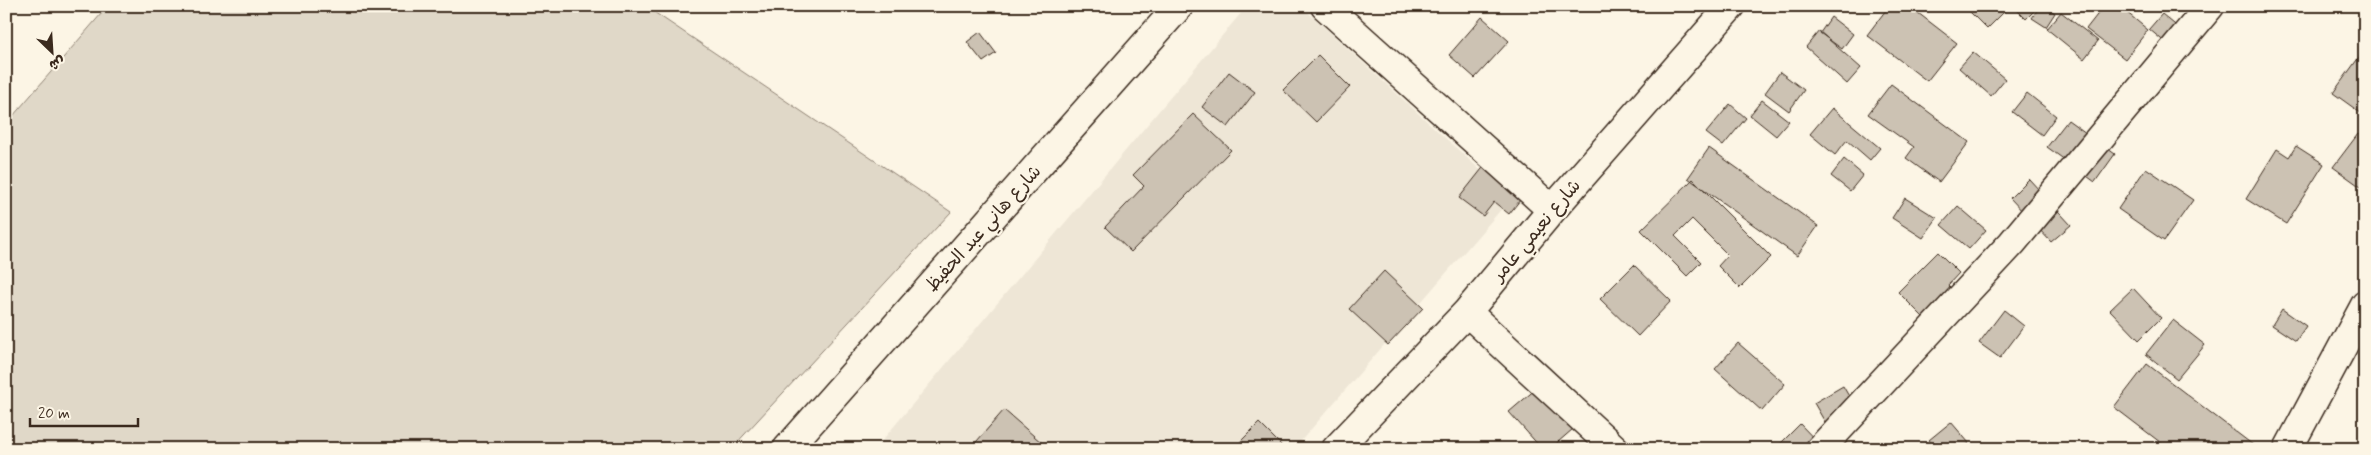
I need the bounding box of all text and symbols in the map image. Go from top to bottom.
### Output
north arrow [28,28,78,78]
text: ش [46,51,68,74]
street label: شارع هاني عبد الحفيظ [920,160,1049,299]
street label: شارع نعيمي عامر [1486,175,1589,290]
scale bar [30,395,138,427]
text: 20 m [38,404,70,424]

